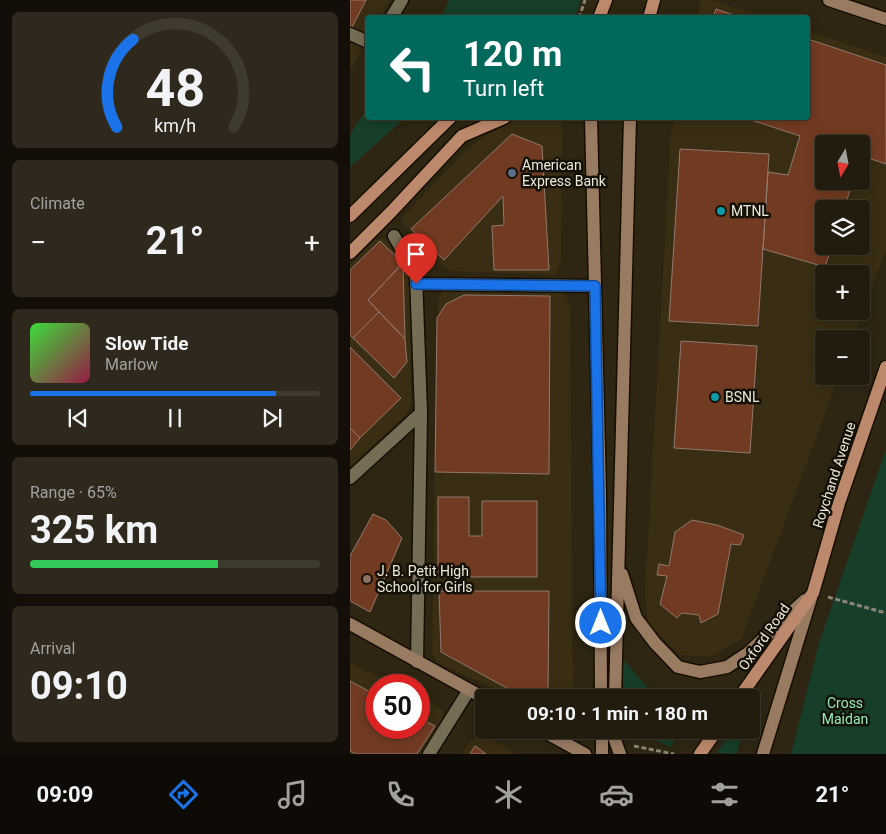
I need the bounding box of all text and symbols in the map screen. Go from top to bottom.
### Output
text: 120 m [463,34,562,75]
icon: left [380,35,445,100]
text: 48 [145,58,205,119]
text: Turn left [463,76,544,101]
text: km/h [154,115,196,136]
north arrow [815,135,870,190]
map controls [815,135,870,385]
place label: American Express Bank [522,157,607,189]
marker: American Express Bank [506,167,518,179]
text: Climate [30,194,85,213]
button: layers [815,200,870,255]
place label: MTNL [731,203,769,219]
marker: MTNL [715,205,727,217]
text: 21° [146,219,204,263]
text: − [30,226,46,259]
text: + [304,226,320,259]
pin [395,233,437,284]
icon: arrive [402,240,430,268]
button: + [815,265,870,320]
button: − [815,330,870,385]
text: Slow Tide [105,332,188,355]
text: Marlow [105,355,158,374]
place label: BSNL [725,389,760,405]
marker: BSNL [709,391,721,403]
icon: previous [64,404,92,432]
icon: pause [161,404,189,432]
icon: next [258,404,286,432]
street label: Roychand Avenue [809,420,859,530]
text: Range · 65% [30,483,117,502]
text: 325 km [30,508,158,552]
place label: J. B. Petit High School for Girls [377,563,473,595]
marker: J. B. Petit High School for Girls [361,573,373,585]
position arrow [574,596,626,648]
street label: Oxford Road [735,601,793,673]
text: Arrival [30,639,75,658]
text: 09:10 [30,664,128,708]
speed limit sign: 50 [365,674,430,739]
park label: Cross Maidan [822,695,868,727]
text: 09:10 · 1 min · 180 m [527,702,708,725]
icon: directions [166,777,201,812]
icon: music [275,777,310,812]
icon: phone [383,777,418,812]
icon: climate [491,777,526,812]
icon: car [599,777,634,812]
icon: filters [707,777,742,812]
text: 09:09 [37,782,93,807]
text: 21° [815,782,849,807]

